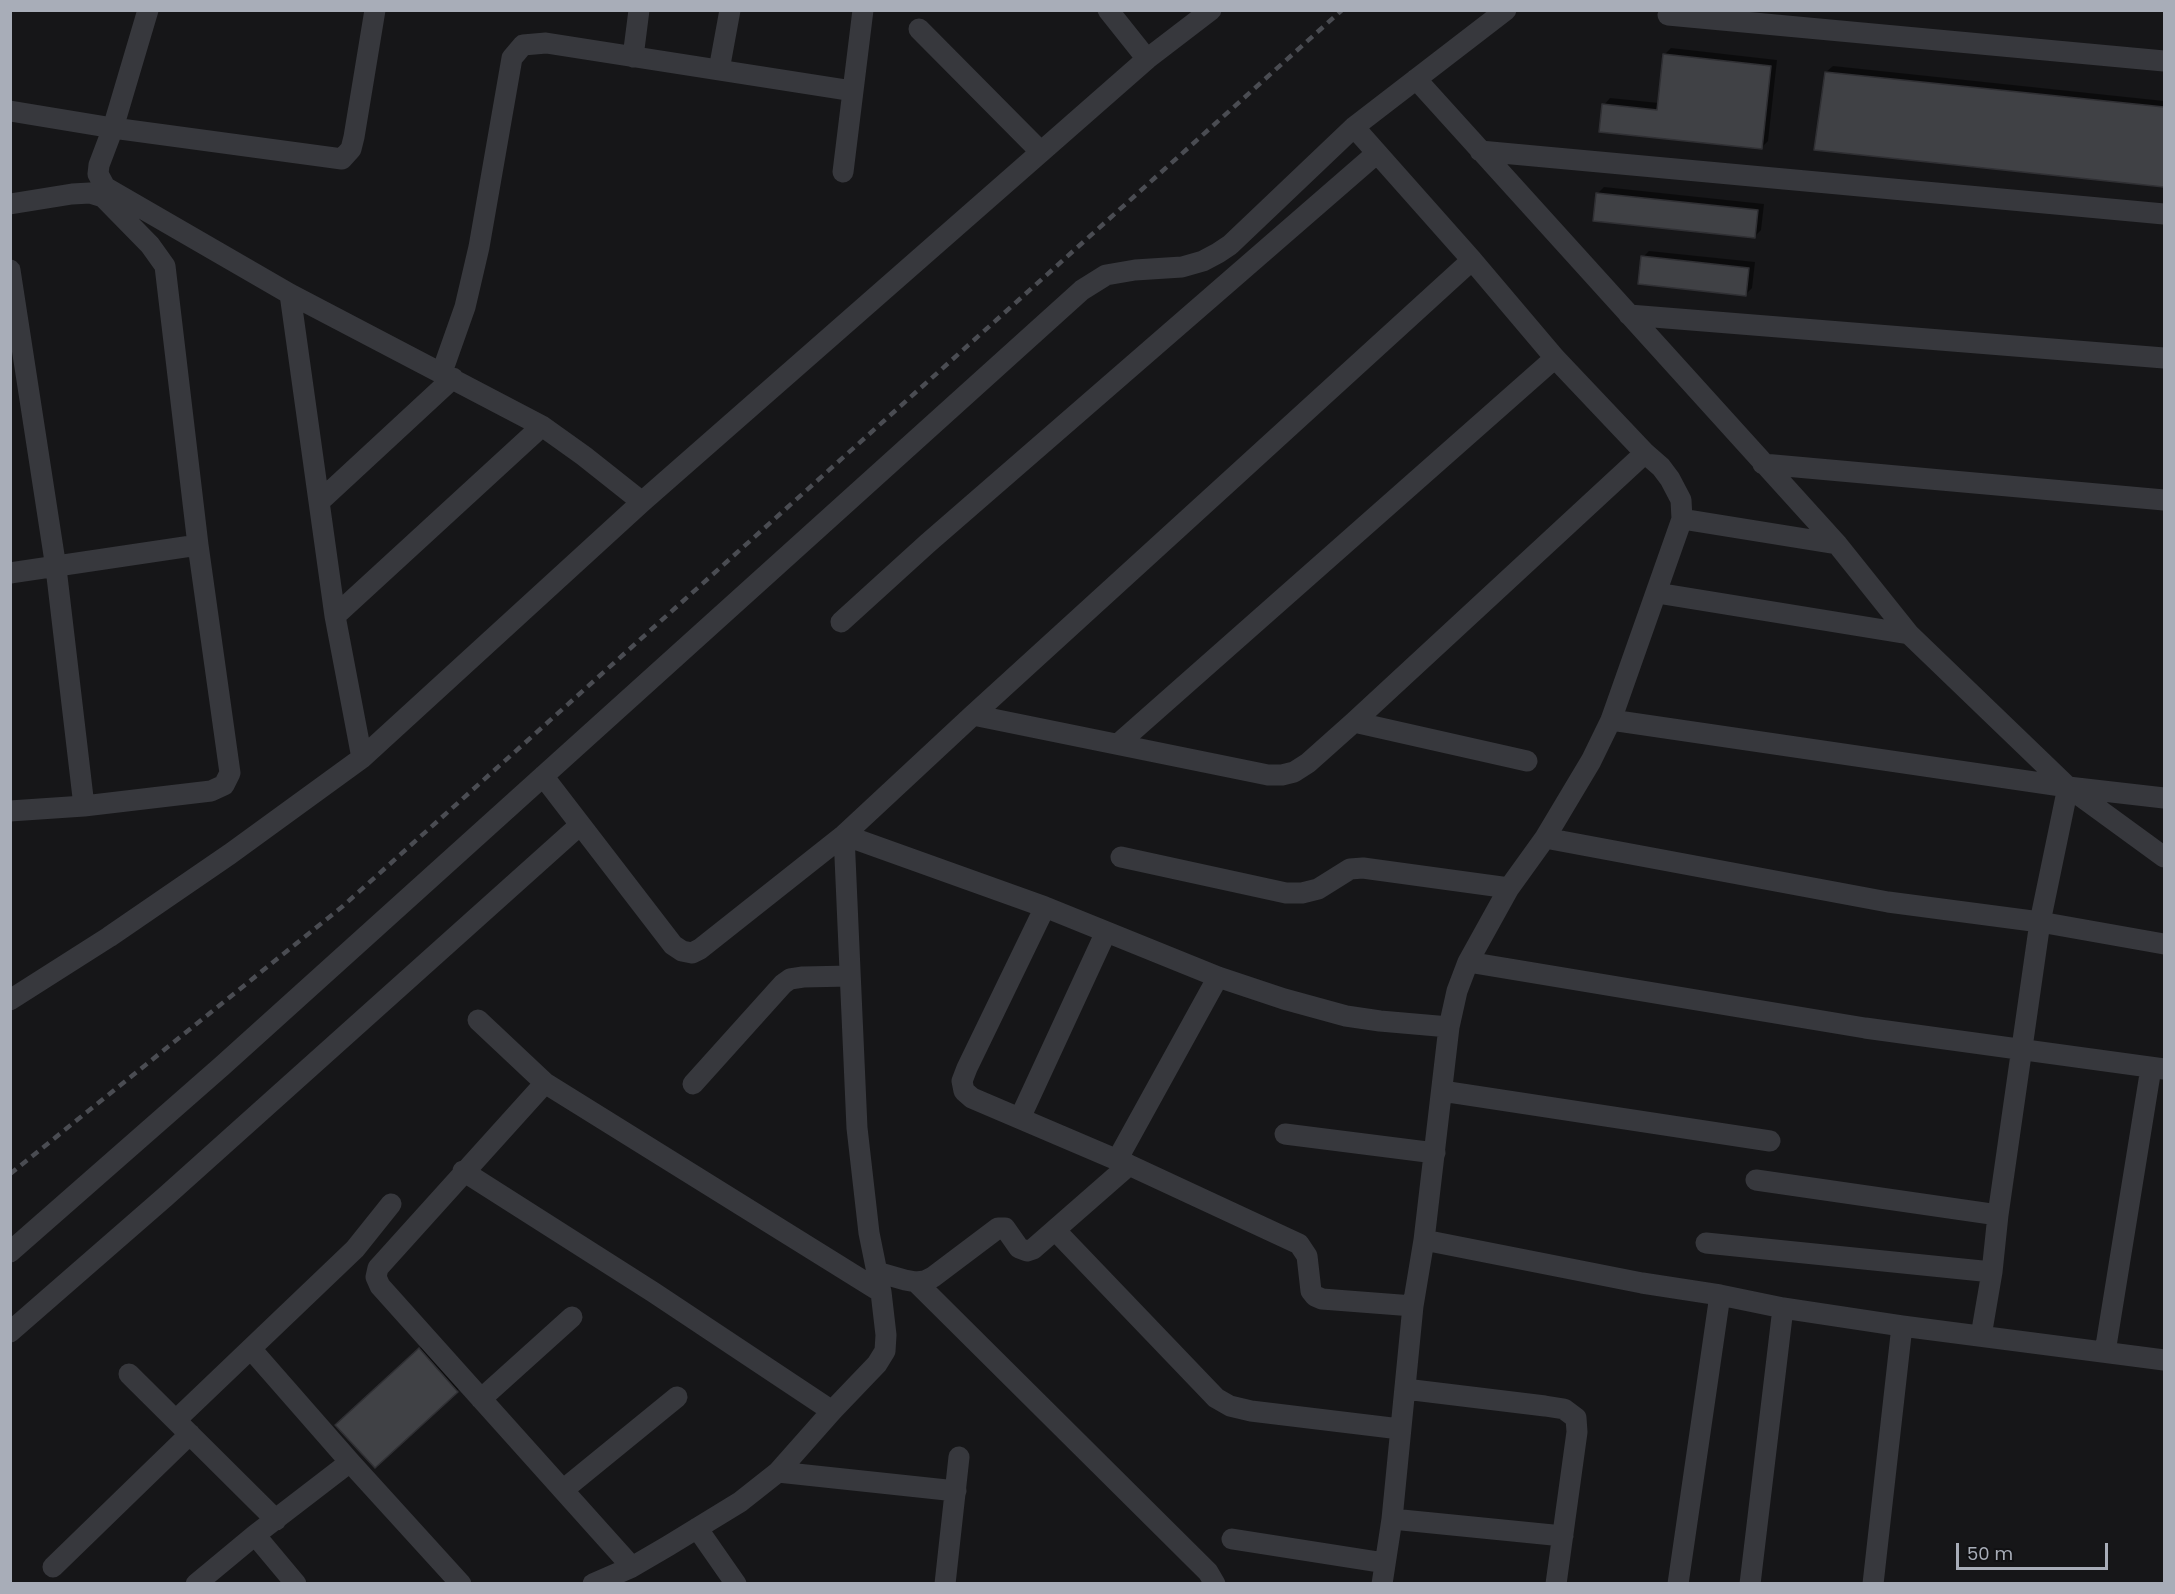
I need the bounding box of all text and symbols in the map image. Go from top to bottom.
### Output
scale bar [1959,1531,2110,1569]
text: 50 m [1967,1541,2013,1566]

